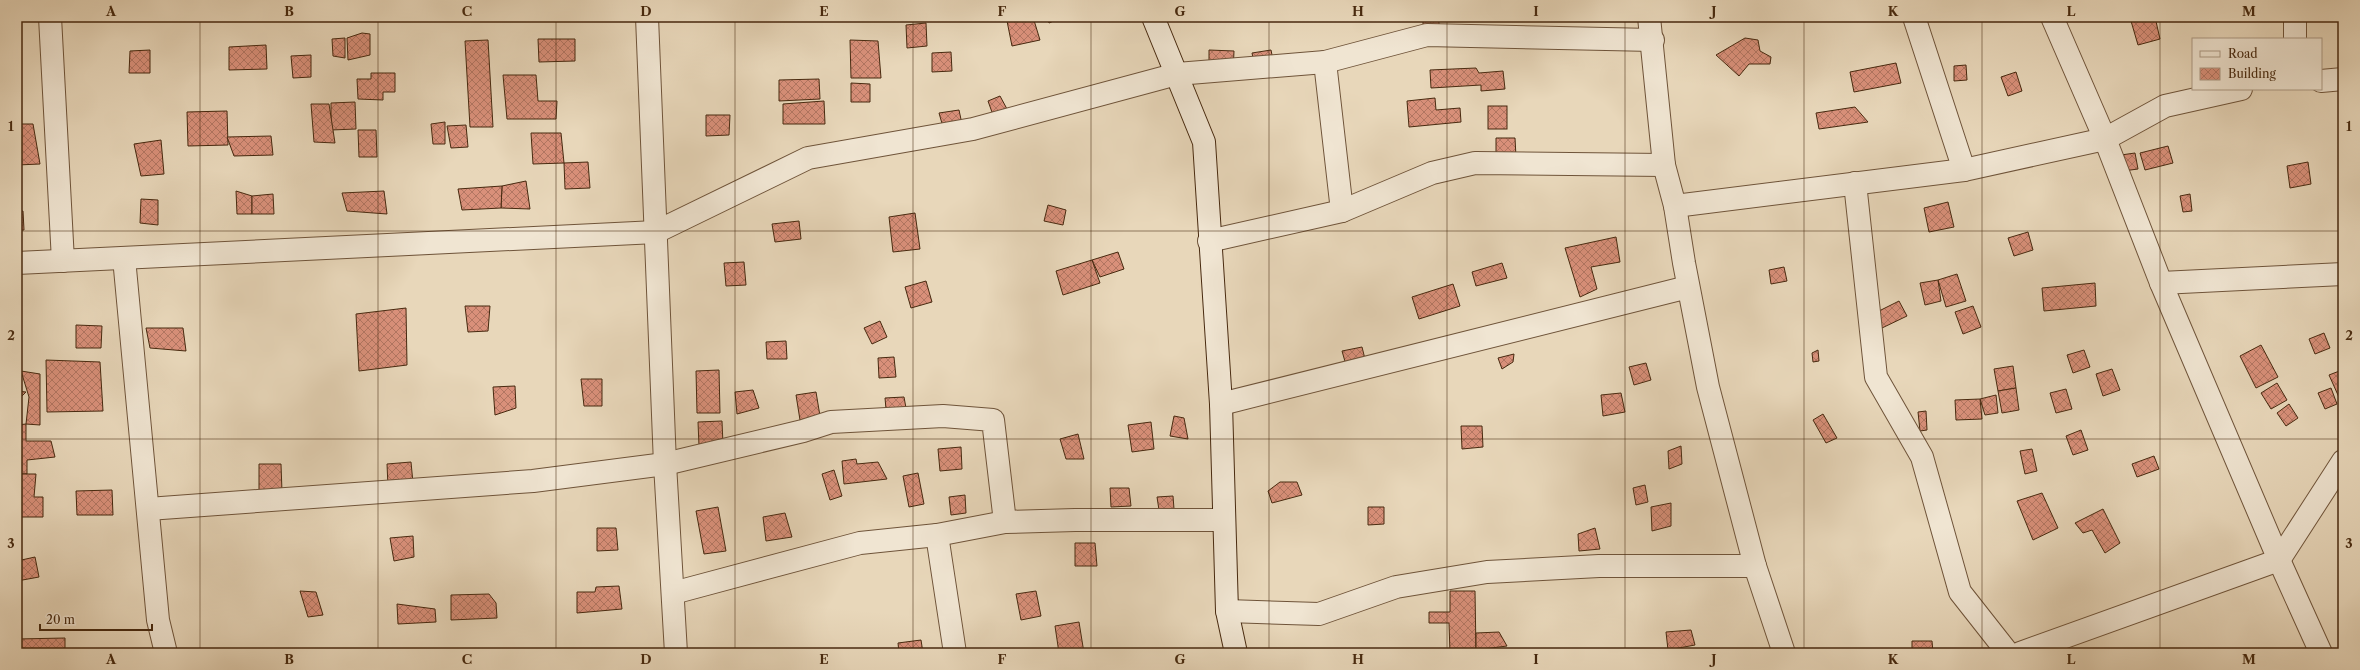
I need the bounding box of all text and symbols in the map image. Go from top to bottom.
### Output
text: A [105,3,117,19]
text: B [284,3,294,19]
text: C [462,3,472,19]
text: D [640,3,652,19]
text: E [819,3,829,19]
text: F [998,3,1007,19]
text: G [1174,3,1186,19]
text: H [1352,3,1364,19]
text: I [1533,3,1539,19]
text: J [1709,3,1717,19]
text: K [1888,3,1899,19]
text: L [2067,3,2076,19]
text: M [2242,3,2256,19]
legend [2192,38,2322,90]
text: Road [2228,46,2258,61]
text: Building [2228,66,2276,81]
text: 1 [8,118,14,134]
text: 1 [2346,118,2352,134]
text: 2 [7,327,15,343]
text: 2 [2345,327,2353,343]
text: 3 [7,535,15,551]
text: 3 [2345,535,2353,551]
scale bar [40,606,152,632]
text: 20 m [46,612,75,627]
text: A [105,651,117,667]
text: B [284,651,294,667]
text: C [462,651,472,667]
text: D [640,651,652,667]
text: E [819,651,829,667]
text: F [998,651,1007,667]
text: G [1174,651,1186,667]
text: H [1352,651,1364,667]
text: I [1533,651,1539,667]
text: J [1709,651,1717,667]
text: K [1888,651,1899,667]
text: L [2067,651,2076,667]
text: M [2242,651,2256,667]

